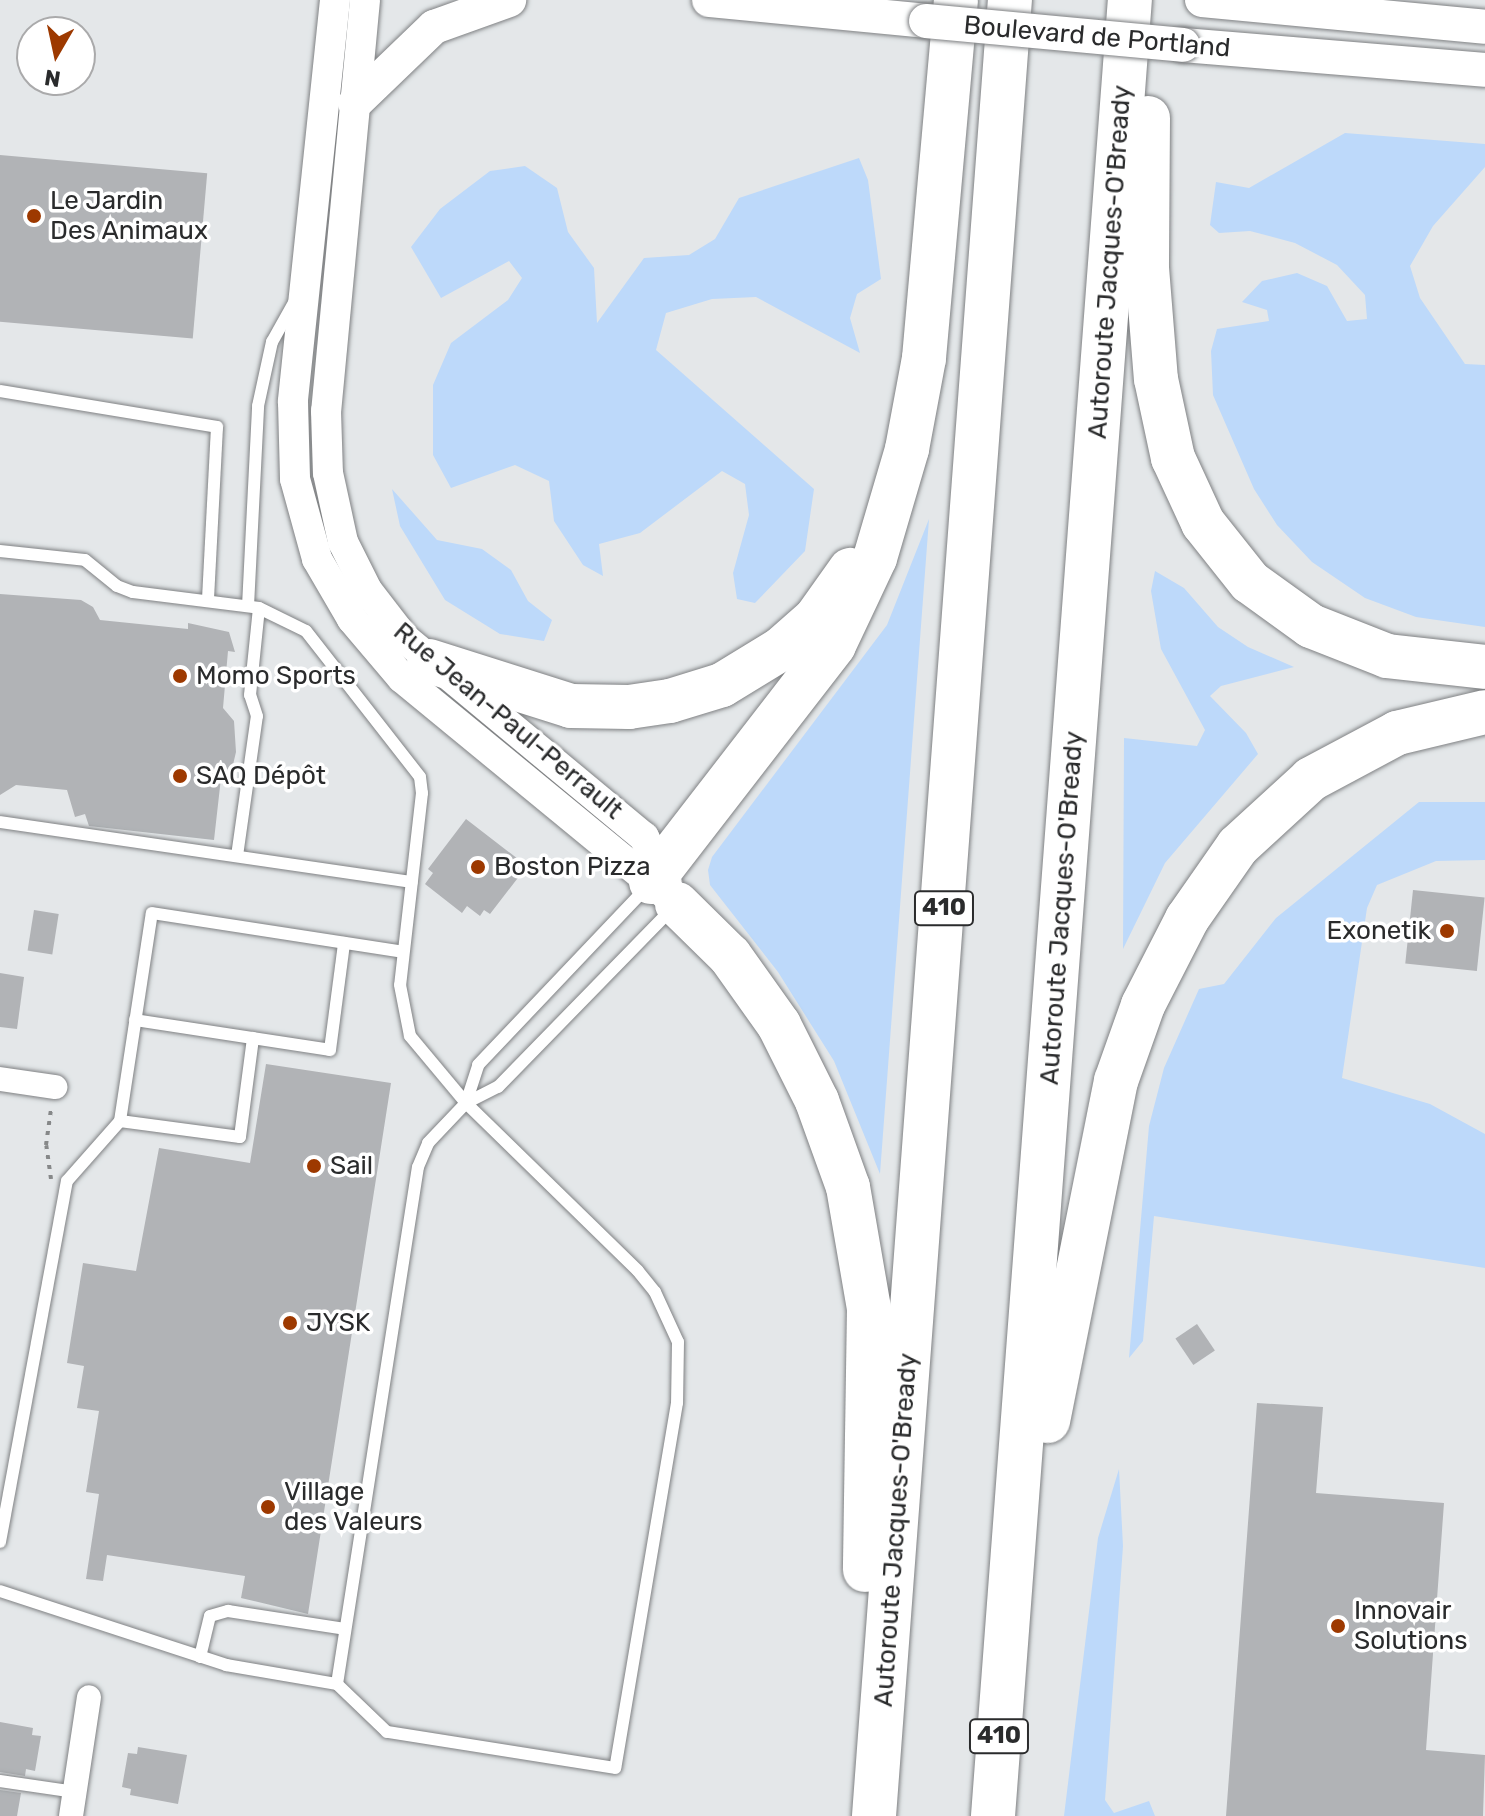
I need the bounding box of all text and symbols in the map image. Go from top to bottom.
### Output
street label: Boulevard de Portland [962,10,1232,64]
north arrow [16,16,96,96]
text: N [43,64,62,93]
street label: Autoroute Jacques-O'Bready [1082,84,1138,440]
place label: Le Jardin Des Animaux [50,185,209,246]
marker: Le Jardin Des Animaux [25,207,43,225]
street label: Rue Jean-Paul-Perrault [387,616,629,826]
place label: Momo Sports [196,660,356,692]
marker: Momo Sports [171,667,189,685]
street label: Autoroute Jacques-O'Bready [1034,730,1090,1086]
place label: SAQ Dépôt [196,760,326,792]
marker: SAQ Dépôt [171,767,189,785]
place label: Boston Pizza [494,851,651,883]
marker: Boston Pizza [469,858,487,876]
road number: 410 [912,888,976,928]
place label: Exonetik [1327,915,1431,947]
marker: Exonetik [1438,922,1456,940]
place label: Sail [330,1150,373,1182]
marker: Sail [305,1157,323,1175]
place label: JYSK [306,1307,370,1339]
marker: JYSK [281,1314,299,1332]
street label: Autoroute Jacques-O'Bready [868,1352,924,1708]
place label: Village des Valeurs [284,1476,423,1538]
marker: Village des Valeurs [259,1498,277,1516]
place label: Innovair Solutions [1354,1595,1467,1656]
marker: Innovair Solutions [1329,1617,1347,1635]
road number: 410 [967,1716,1031,1756]

